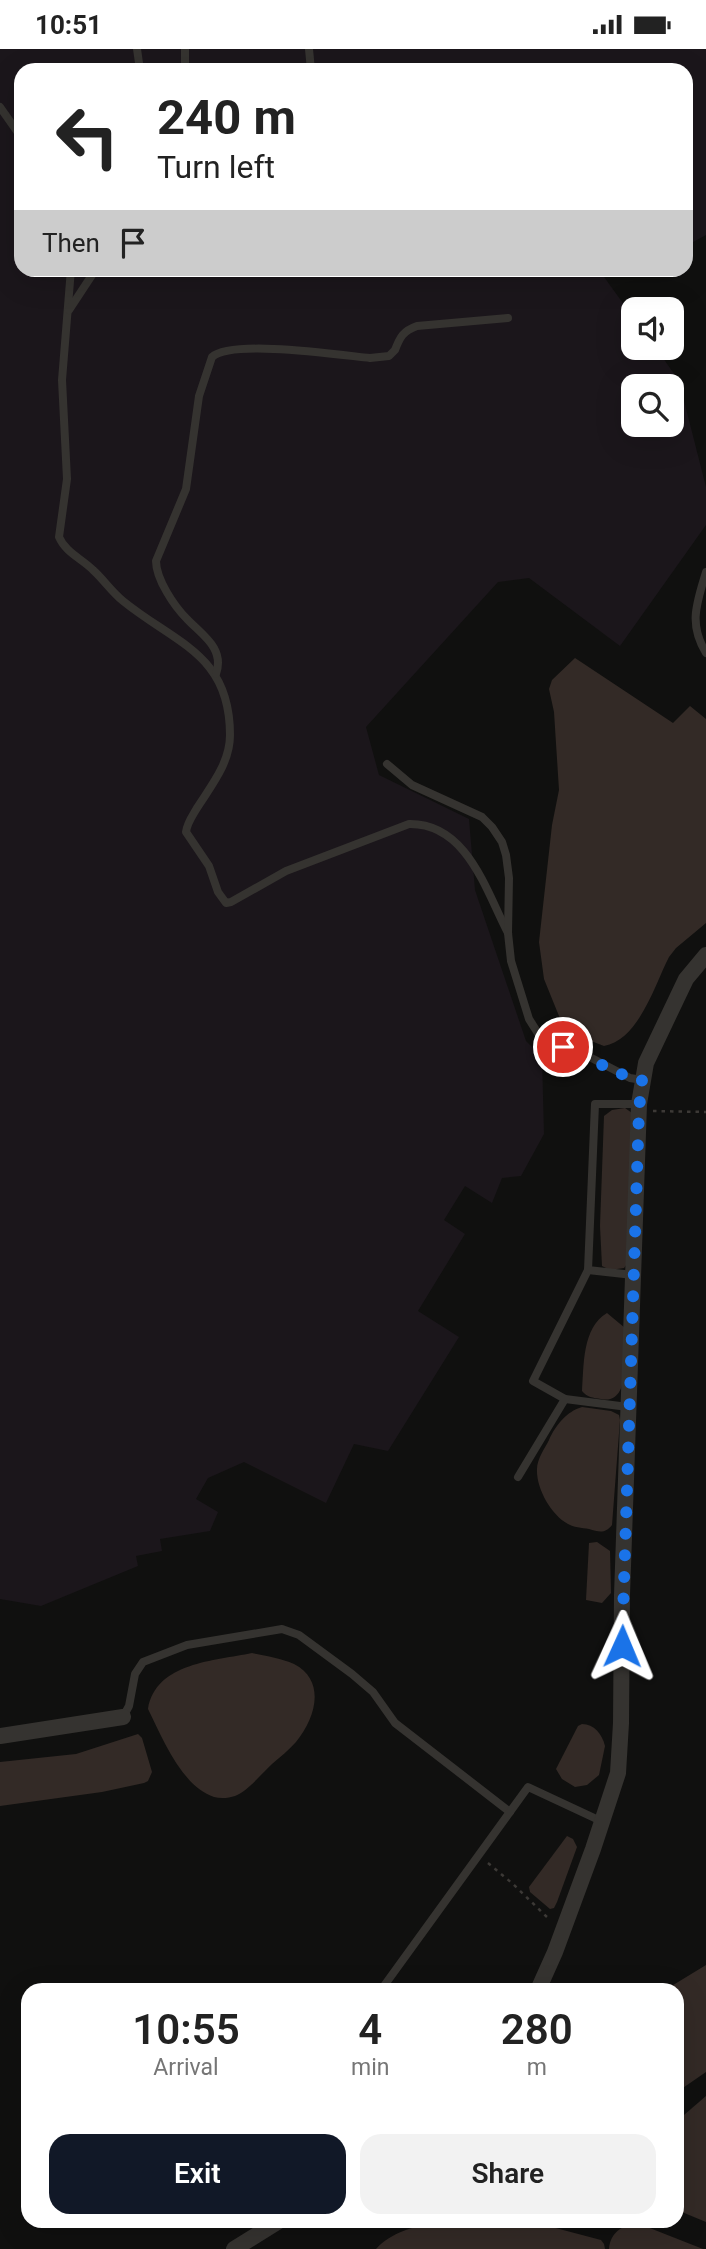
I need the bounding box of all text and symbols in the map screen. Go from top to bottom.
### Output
text: 10:51 [35,10,102,40]
text: 240 m [157,89,296,146]
icon: left [42,91,133,182]
text: Turn left [157,148,275,186]
icon: arrive [114,224,152,262]
text: Then [42,228,100,258]
map controls [621,297,684,437]
button: sound [621,297,684,360]
button: search [621,374,684,437]
pin [533,1017,593,1077]
icon: arrive [544,1028,582,1066]
position arrow [585,1609,659,1683]
text: 10:55 [132,2005,240,2054]
text: 4 [358,2005,382,2054]
text: 280 [501,2005,573,2054]
text: Arrival [153,2054,219,2081]
text: min [351,2054,389,2081]
text: m [527,2054,547,2081]
button: Exit [49,2134,346,2214]
button: Share [360,2134,656,2214]

